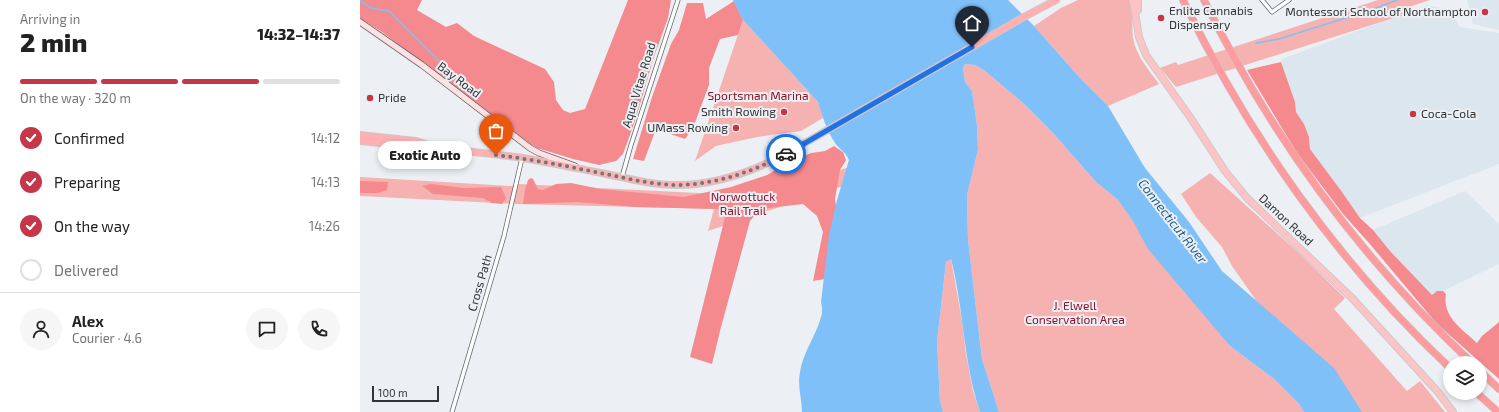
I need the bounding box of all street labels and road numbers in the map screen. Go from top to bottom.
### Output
street label: Aqua Vitae Road [618,40,658,129]
street label: Bay Road [435,58,484,100]
street label: Damon Road [1257,191,1317,248]
street label: Cross Path [464,253,494,313]

